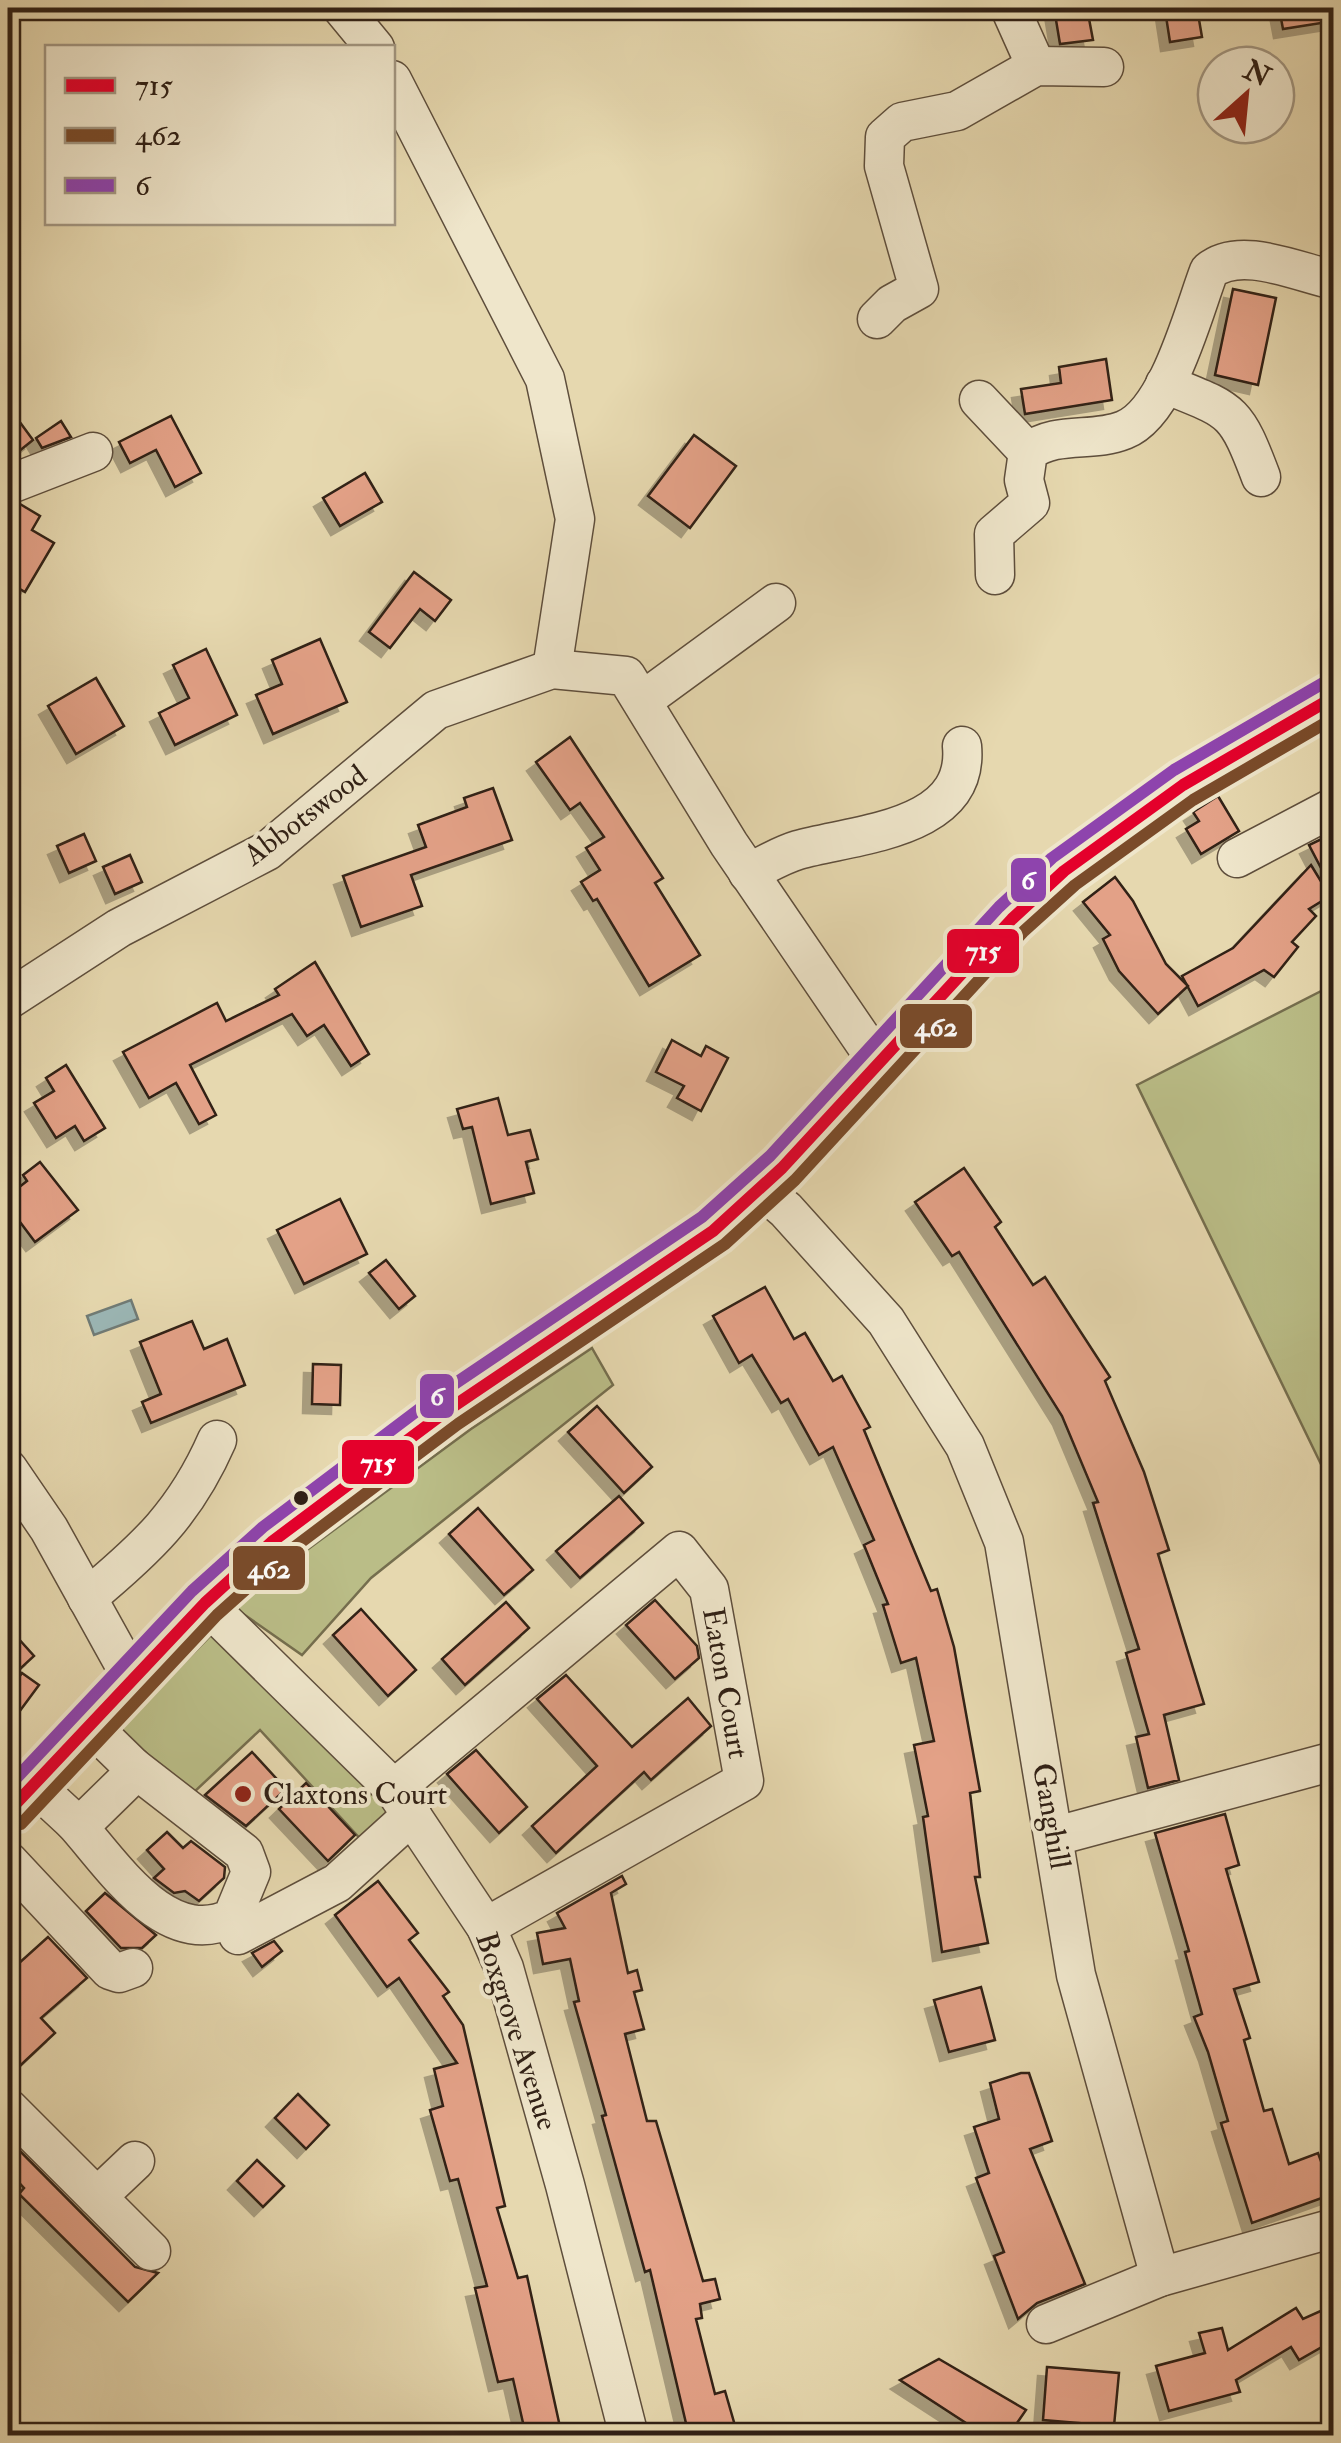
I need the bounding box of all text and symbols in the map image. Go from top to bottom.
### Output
legend [45,45,395,225]
north arrow [1196,45,1296,145]
text: N [1237,52,1277,96]
text: 715 [135,67,173,104]
text: 462 [135,117,182,154]
text: 6 [135,167,152,204]
street label: Abbotswood [235,757,374,874]
line badge: 6 [1009,856,1048,904]
text: 6 [1021,863,1037,898]
line badge: 715 [945,927,1021,975]
text: 715 [965,934,1001,969]
line badge: 462 [898,1002,974,1050]
text: 462 [913,1010,958,1045]
line badge: 6 [418,1372,456,1420]
text: 6 [430,1379,446,1414]
line badge: 715 [340,1438,416,1486]
text: 715 [360,1446,396,1481]
unlabelled marker [291,1488,311,1508]
line badge: 462 [231,1544,307,1592]
text: 462 [246,1552,291,1587]
street label: Eaton Court [694,1605,757,1762]
street label: Ganghill [1024,1760,1079,1872]
place label: Claxtons Court [263,1776,448,1813]
marker: Claxtons Court [232,1783,254,1805]
street label: Boxgrove Avenue [467,1928,566,2135]

